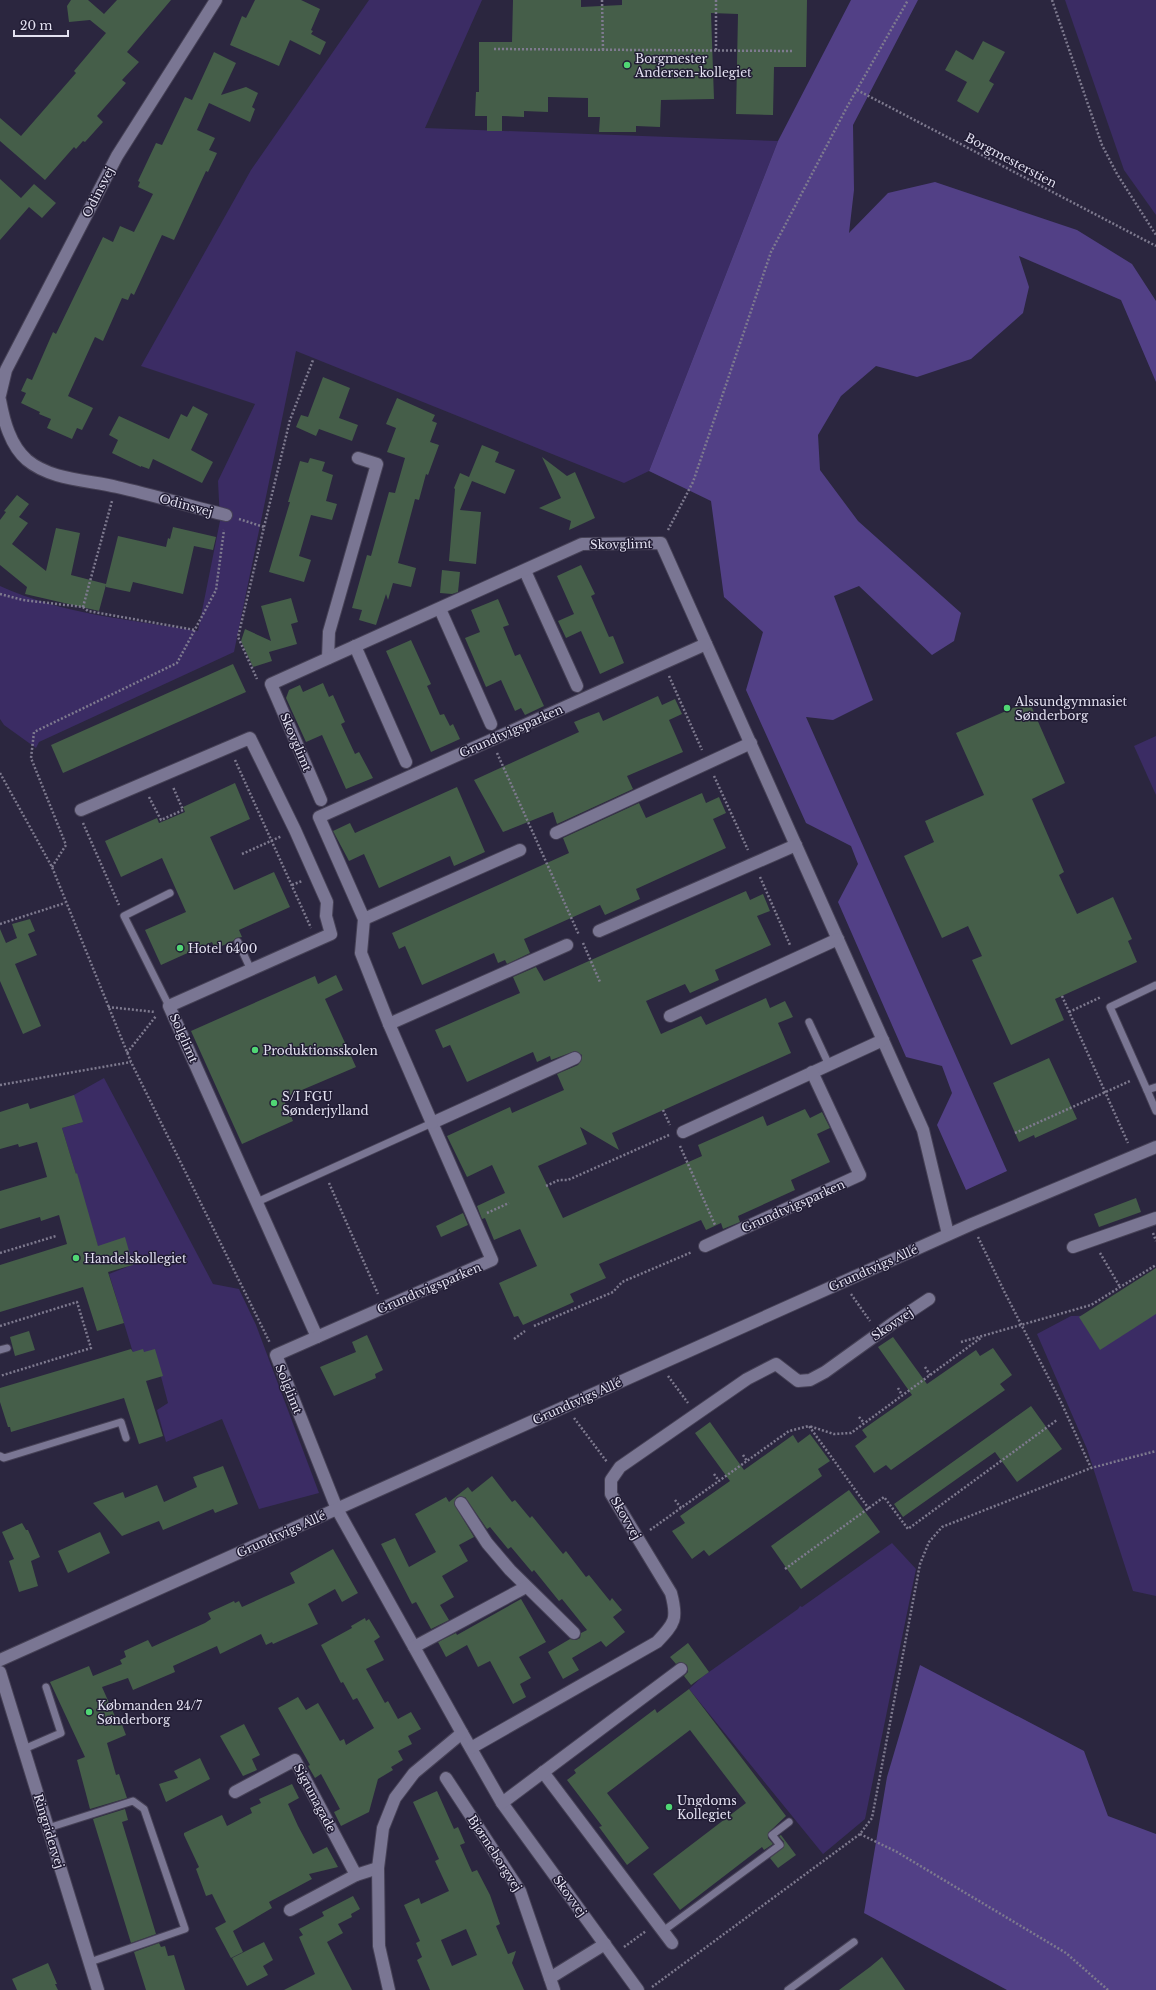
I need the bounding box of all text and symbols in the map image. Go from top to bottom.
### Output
scale bar [14,12,68,38]
text: 20 m [20,18,52,33]
place label: Borgmester Andersen-kollegiet [634,51,752,80]
marker: Borgmester Andersen-kollegiet [622,60,632,70]
street label: Borgmesterstien [963,130,1059,190]
street label: Odinsvej [79,164,117,220]
street label: Odinsvej [158,491,214,519]
street label: Skovglimt [590,536,653,552]
place label: Alssundgymnasiet Sønderborg [1014,694,1128,723]
street label: Grundtvigsparken [457,701,565,761]
marker: Alssundgymnasiet Sønderborg [1002,703,1012,713]
street label: Skovglimt [277,711,315,774]
place label: Hotel 6400 [188,941,257,956]
marker: Hotel 6400 [175,943,185,953]
street label: Solglimt [167,1011,202,1065]
place label: Produktionsskolen [263,1043,378,1058]
marker: Produktionsskolen [250,1045,260,1055]
place label: S/I FGU Sønderjylland [282,1089,369,1118]
marker: S/I FGU Sønderjylland [269,1098,279,1108]
street label: Grundtvigsparken [739,1176,847,1236]
street label: Grundtvigs Allé [826,1242,920,1294]
place label: Handelskollegiet [84,1251,187,1266]
marker: Handelskollegiet [71,1253,81,1263]
street label: Grundtvigsparken [375,1259,483,1317]
street label: Skovvej [868,1305,916,1343]
street label: Solglimt [272,1362,306,1416]
street label: Grundtvigs Allé [530,1375,624,1427]
street label: Skovvej [608,1494,644,1542]
street label: Grundtvigs Allé [234,1508,328,1560]
place label: Købmanden 24/7 Sønderborg [97,1698,203,1727]
marker: Købmanden 24/7 Sønderborg [84,1707,94,1717]
street label: Sigtunagade [291,1761,339,1835]
street label: Ringridervej [31,1792,67,1870]
place label: Ungdoms Kollegiet [677,1793,737,1822]
marker: Ungdoms Kollegiet [664,1802,674,1812]
street label: Bjørneborgvej [465,1812,525,1894]
street label: Skovvej [550,1872,590,1920]

